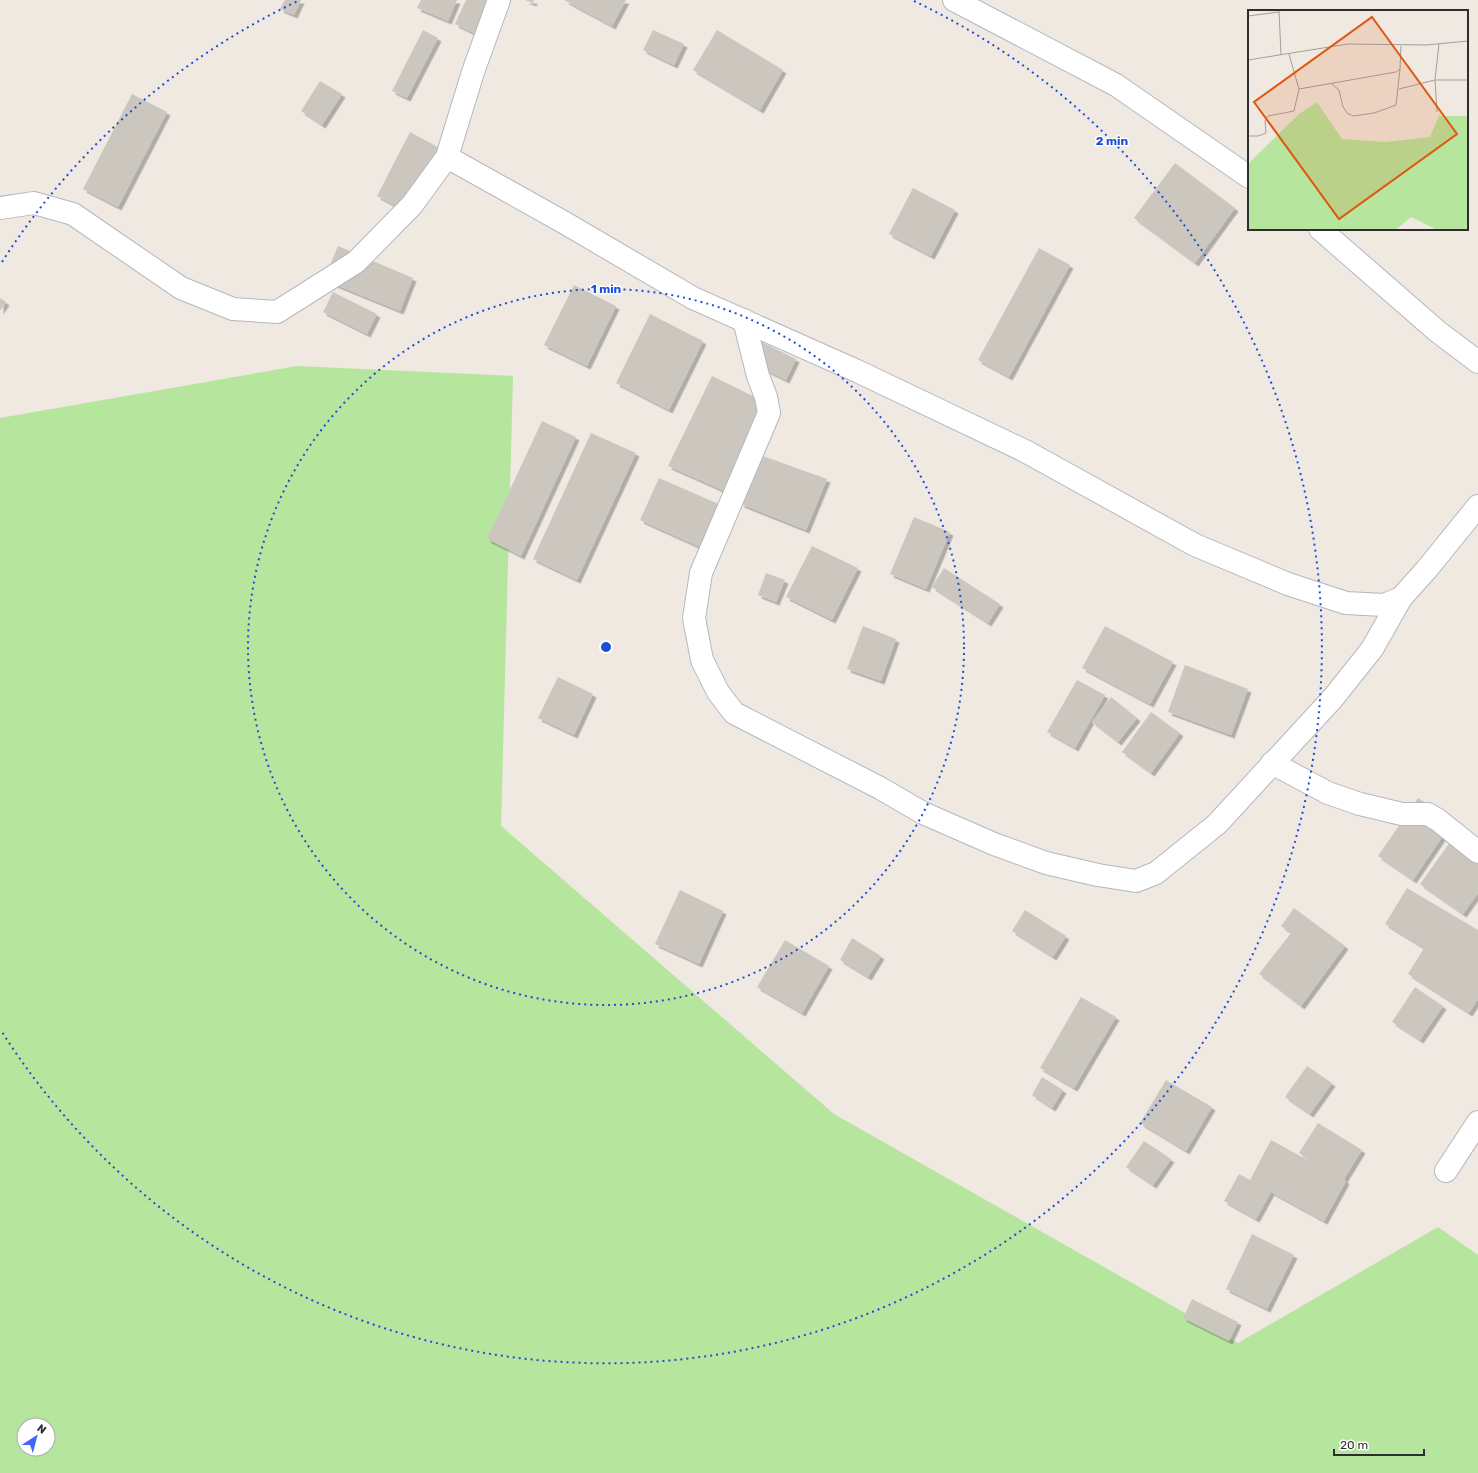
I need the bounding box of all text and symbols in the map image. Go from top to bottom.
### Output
inset map [1248,10,1468,230]
text: 2 min [1096,134,1129,148]
text: 1 min [591,282,622,296]
centre of rings [599,640,613,654]
north arrow [16,1417,56,1457]
text: N [35,1422,49,1437]
scale bar [1334,1431,1424,1457]
text: 20 m [1340,1438,1368,1452]

